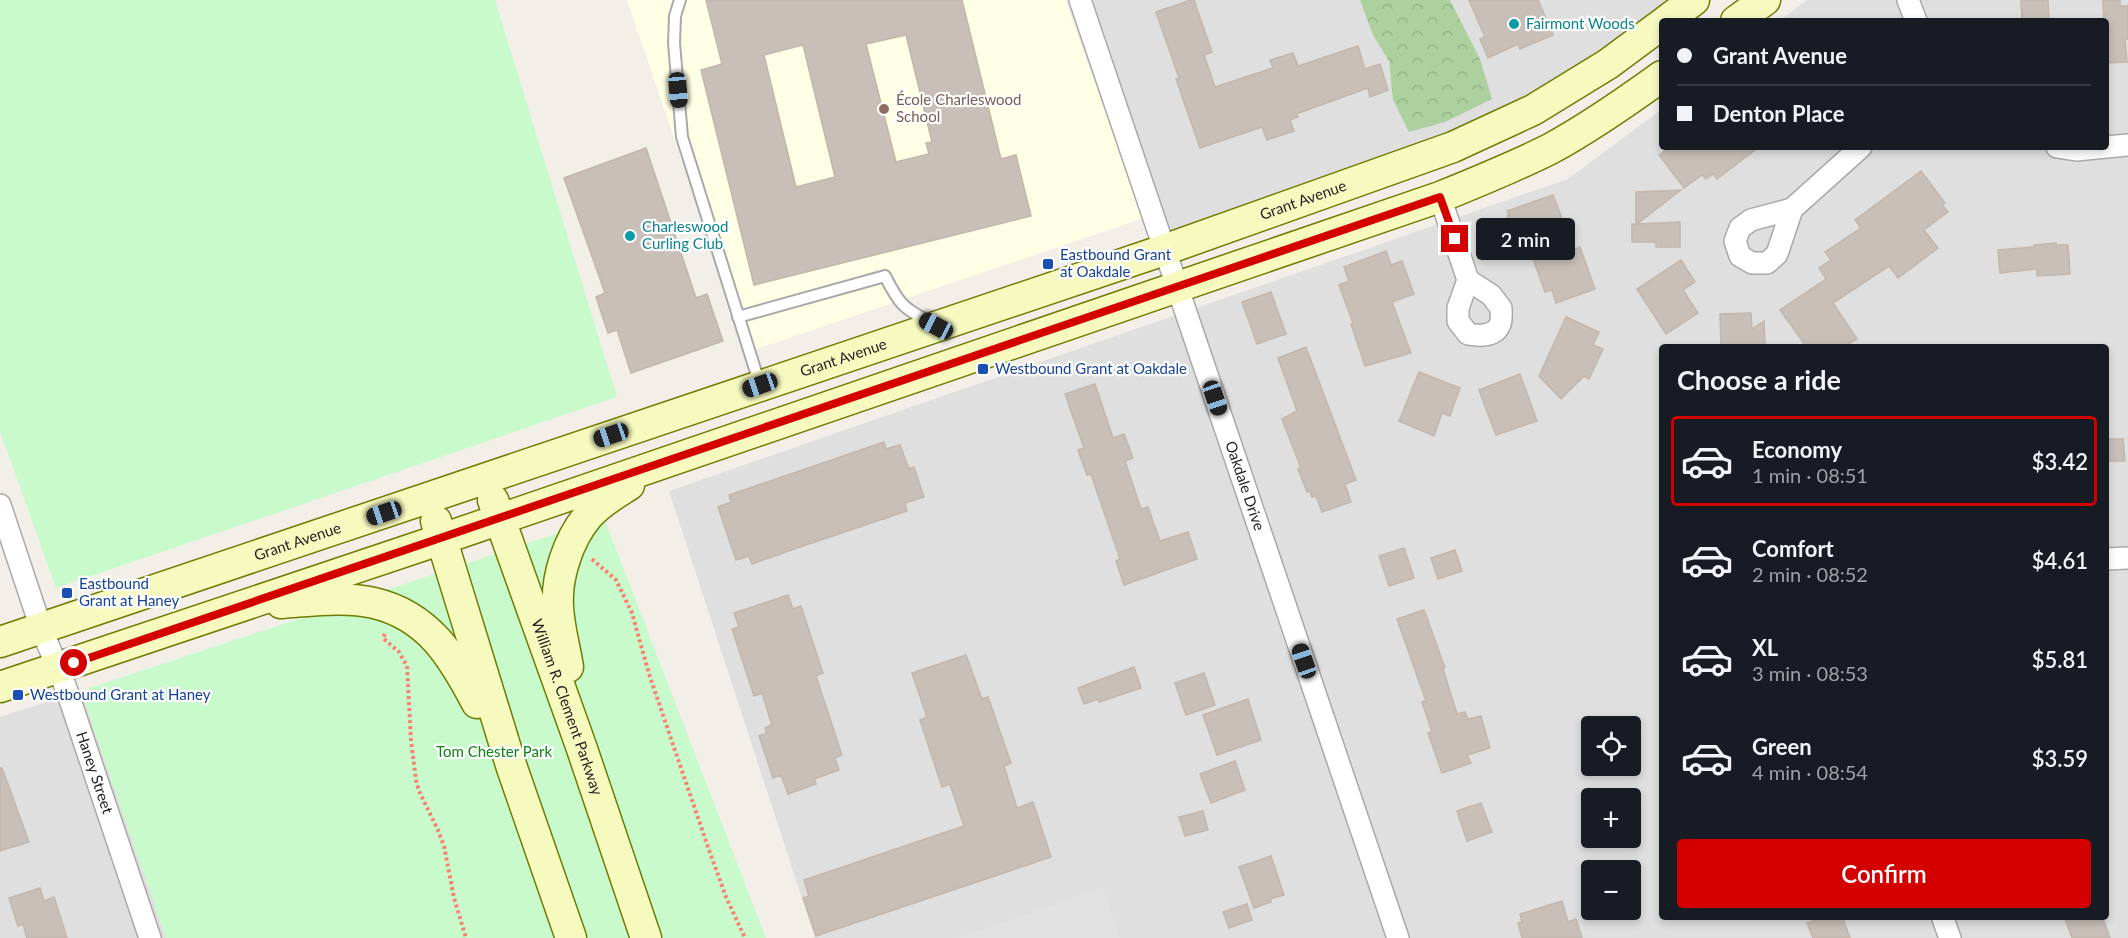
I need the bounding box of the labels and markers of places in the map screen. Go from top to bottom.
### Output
place label: Fairmont Woods [1526,14,1635,32]
marker: Fairmont Woods [1507,17,1521,31]
place label: École Charleswood School [896,90,1021,125]
marker: École Charleswood School [877,102,891,116]
place label: Charleswood Curling Club [642,217,728,252]
marker: Charleswood Curling Club [623,229,637,243]
place label: Eastbound Grant at Oakdale [1060,245,1172,280]
marker: Eastbound Grant at Oakdale [1041,257,1055,271]
place label: Westbound Grant at Oakdale [995,359,1187,377]
marker: Westbound Grant at Oakdale [976,362,990,376]
place label: Eastbound Grant at Haney [79,574,179,609]
marker: Eastbound Grant at Haney [60,586,74,600]
place label: Westbound Grant at Haney [30,685,211,703]
marker: Westbound Grant at Haney [11,688,25,702]

